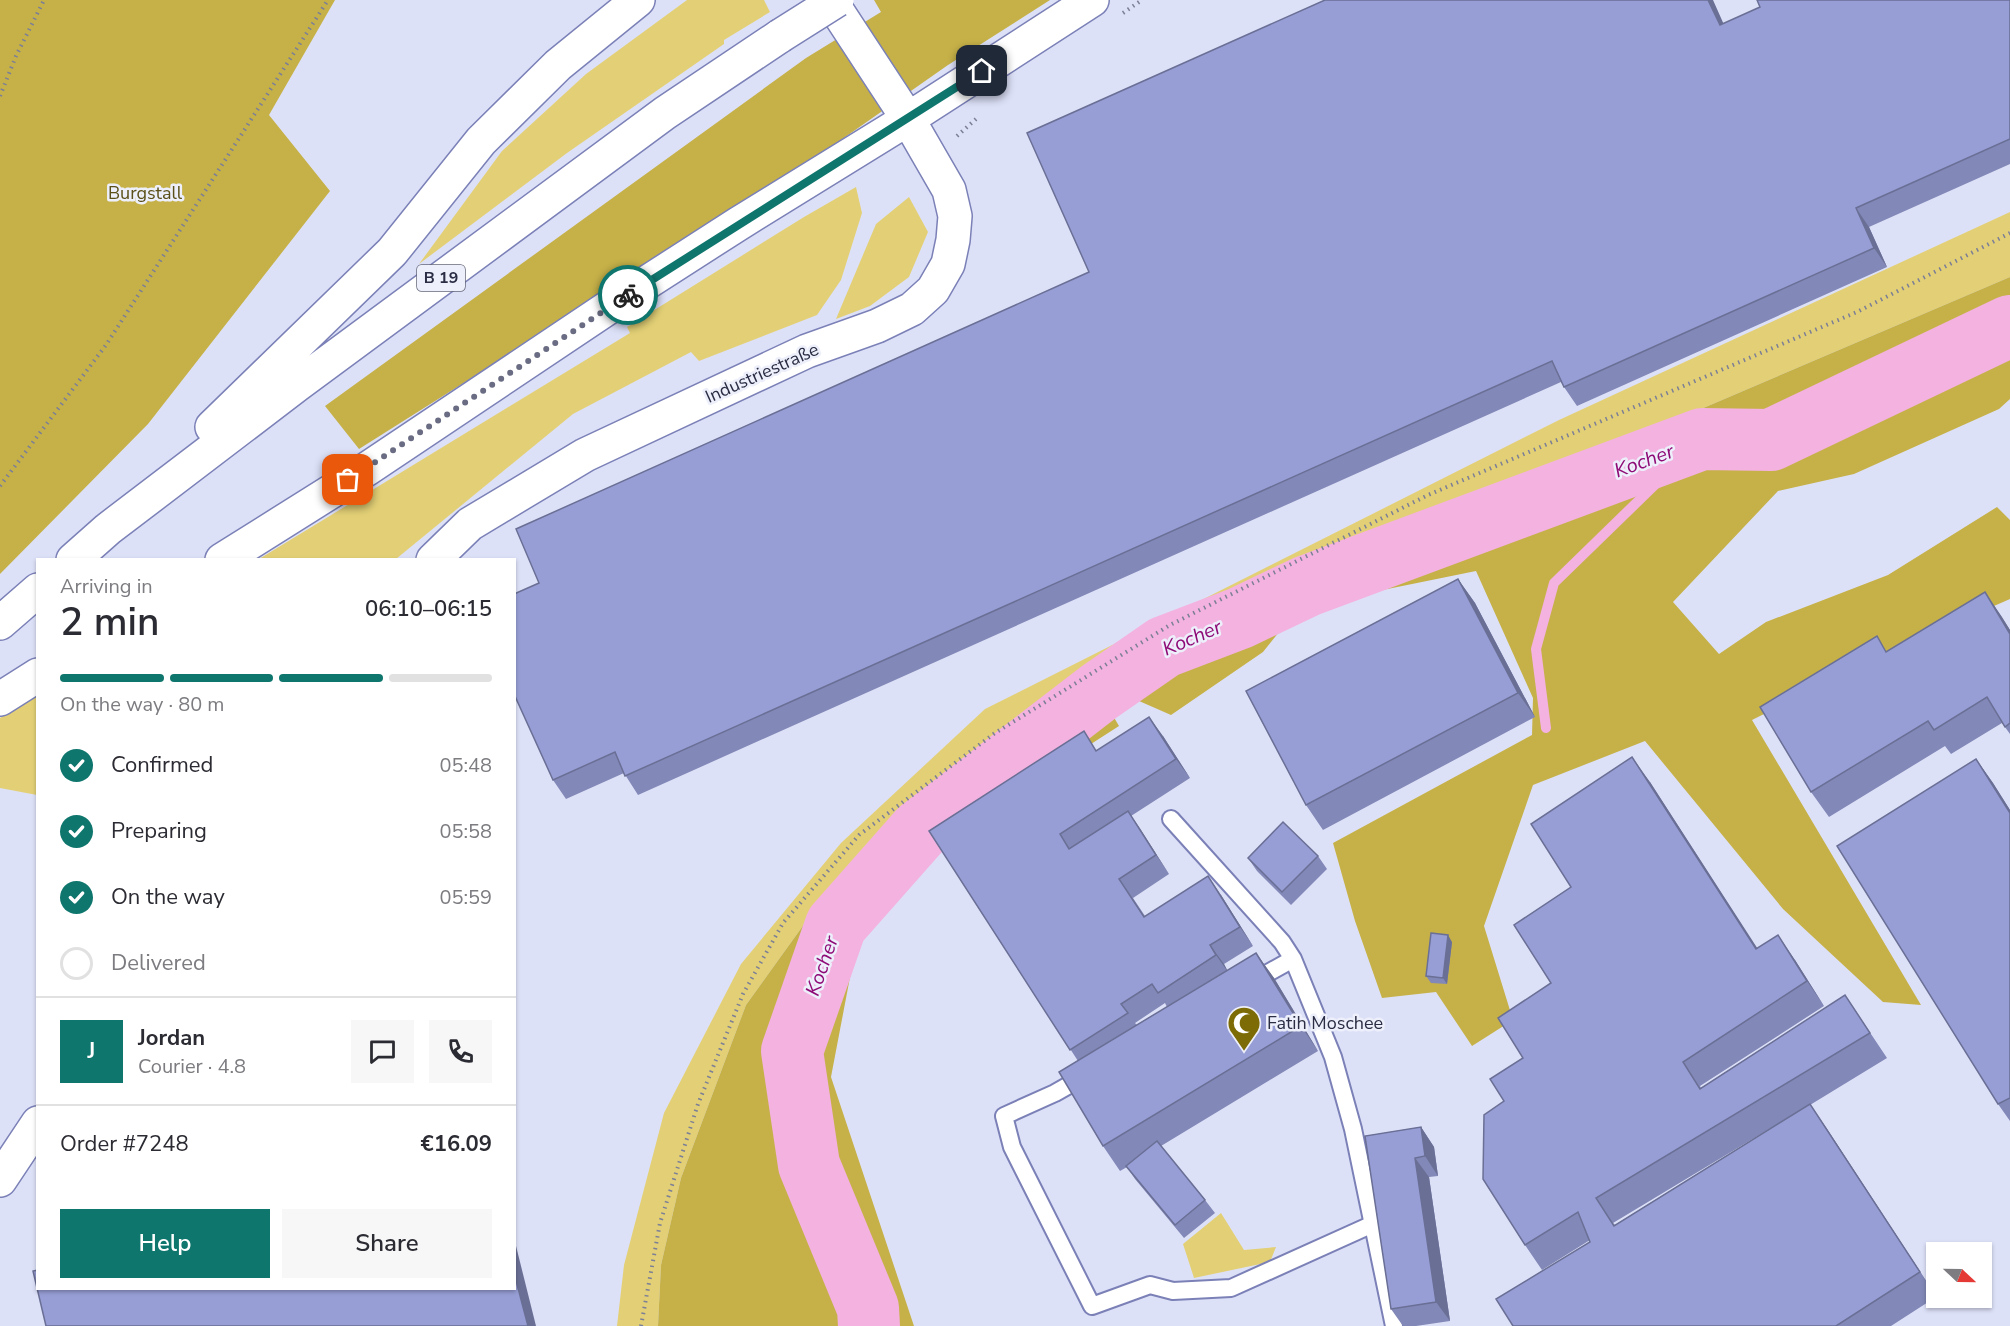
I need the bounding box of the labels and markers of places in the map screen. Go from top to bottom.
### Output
pin [956,45,1007,96]
pin [322,454,373,505]
mosque icon: Fatih Moschee [1226,1005,1262,1052]
place label: Fatih Moschee [1267,1011,1383,1035]

